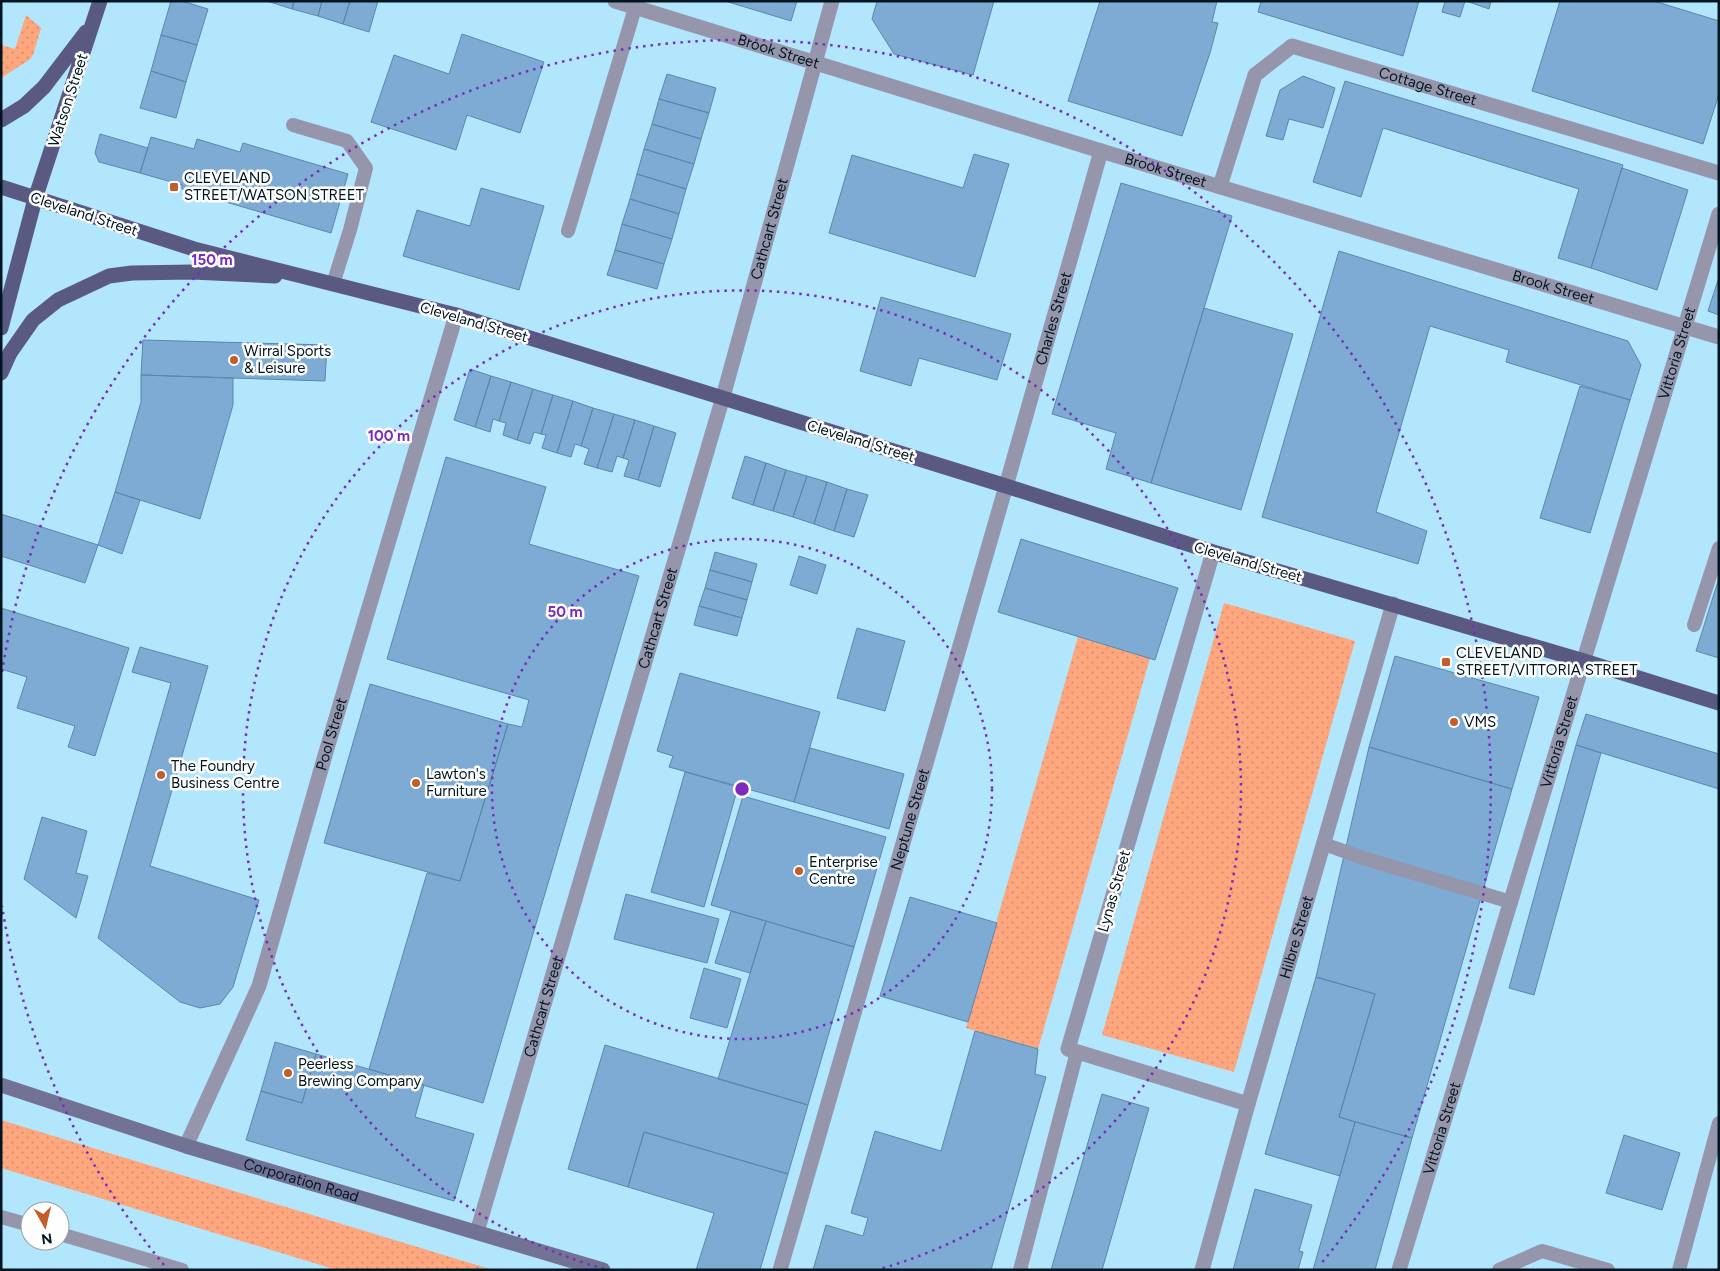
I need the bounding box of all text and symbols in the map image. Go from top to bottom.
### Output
street label: Brook Street [735,30,822,73]
street label: Watson Street [44,51,92,149]
street label: Cottage Street [1377,63,1479,110]
street label: Brook Street [1122,150,1209,191]
place label: CLEVELAND STREET/WATSON STREET [184,169,365,204]
street label: Cathcart Street [747,176,792,282]
marker: CLEVELAND STREET/WATSON STREET [168,181,180,193]
street label: Cleveland Street [28,188,140,240]
text: 150 m [191,251,233,269]
street label: Brook Street [1510,266,1597,308]
street label: Charles Street [1032,269,1075,367]
street label: Cleveland Street [418,298,530,346]
street label: Vittoria Street [1654,304,1699,402]
place label: Wirral Sports & Leisure [244,342,331,377]
marker: Wirral Sports & Leisure [228,354,240,366]
street label: Cleveland Street [805,416,917,466]
text: 100 m [368,427,410,445]
street label: Cleveland Street [1192,538,1304,586]
street label: Cathcart Street [634,565,681,671]
text: 50 m [547,603,583,621]
place label: CLEVELAND STREET/VITTORIA STREET [1456,644,1638,679]
marker: CLEVELAND STREET/VITTORIA STREET [1440,656,1452,668]
street label: Vittoria Street [1537,693,1582,790]
street label: Pool Street [312,695,351,773]
place label: VMS [1464,713,1496,731]
marker: VMS [1448,716,1460,728]
place label: The Foundry Business Centre [171,757,280,792]
place label: Lawton's Furniture [426,765,487,800]
street label: Neptune Street [887,766,933,872]
marker: The Foundry Business Centre [155,769,167,781]
marker: Lawton's Furniture [410,777,422,789]
centre of rings [733,780,751,798]
street label: Lynas Street [1094,848,1134,934]
place label: Enterprise Centre [809,853,878,888]
marker: Enterprise Centre [793,865,805,877]
street label: Hilbre Street [1276,893,1317,981]
street label: Cathcart Street [520,953,567,1059]
place label: Peerless Brewing Company [298,1055,421,1090]
marker: Peerless Brewing Company [282,1067,294,1079]
street label: Vittoria Street [1419,1080,1465,1177]
street label: Corporation Road [241,1155,361,1206]
north arrow [20,1201,70,1251]
text: N [40,1229,53,1248]

